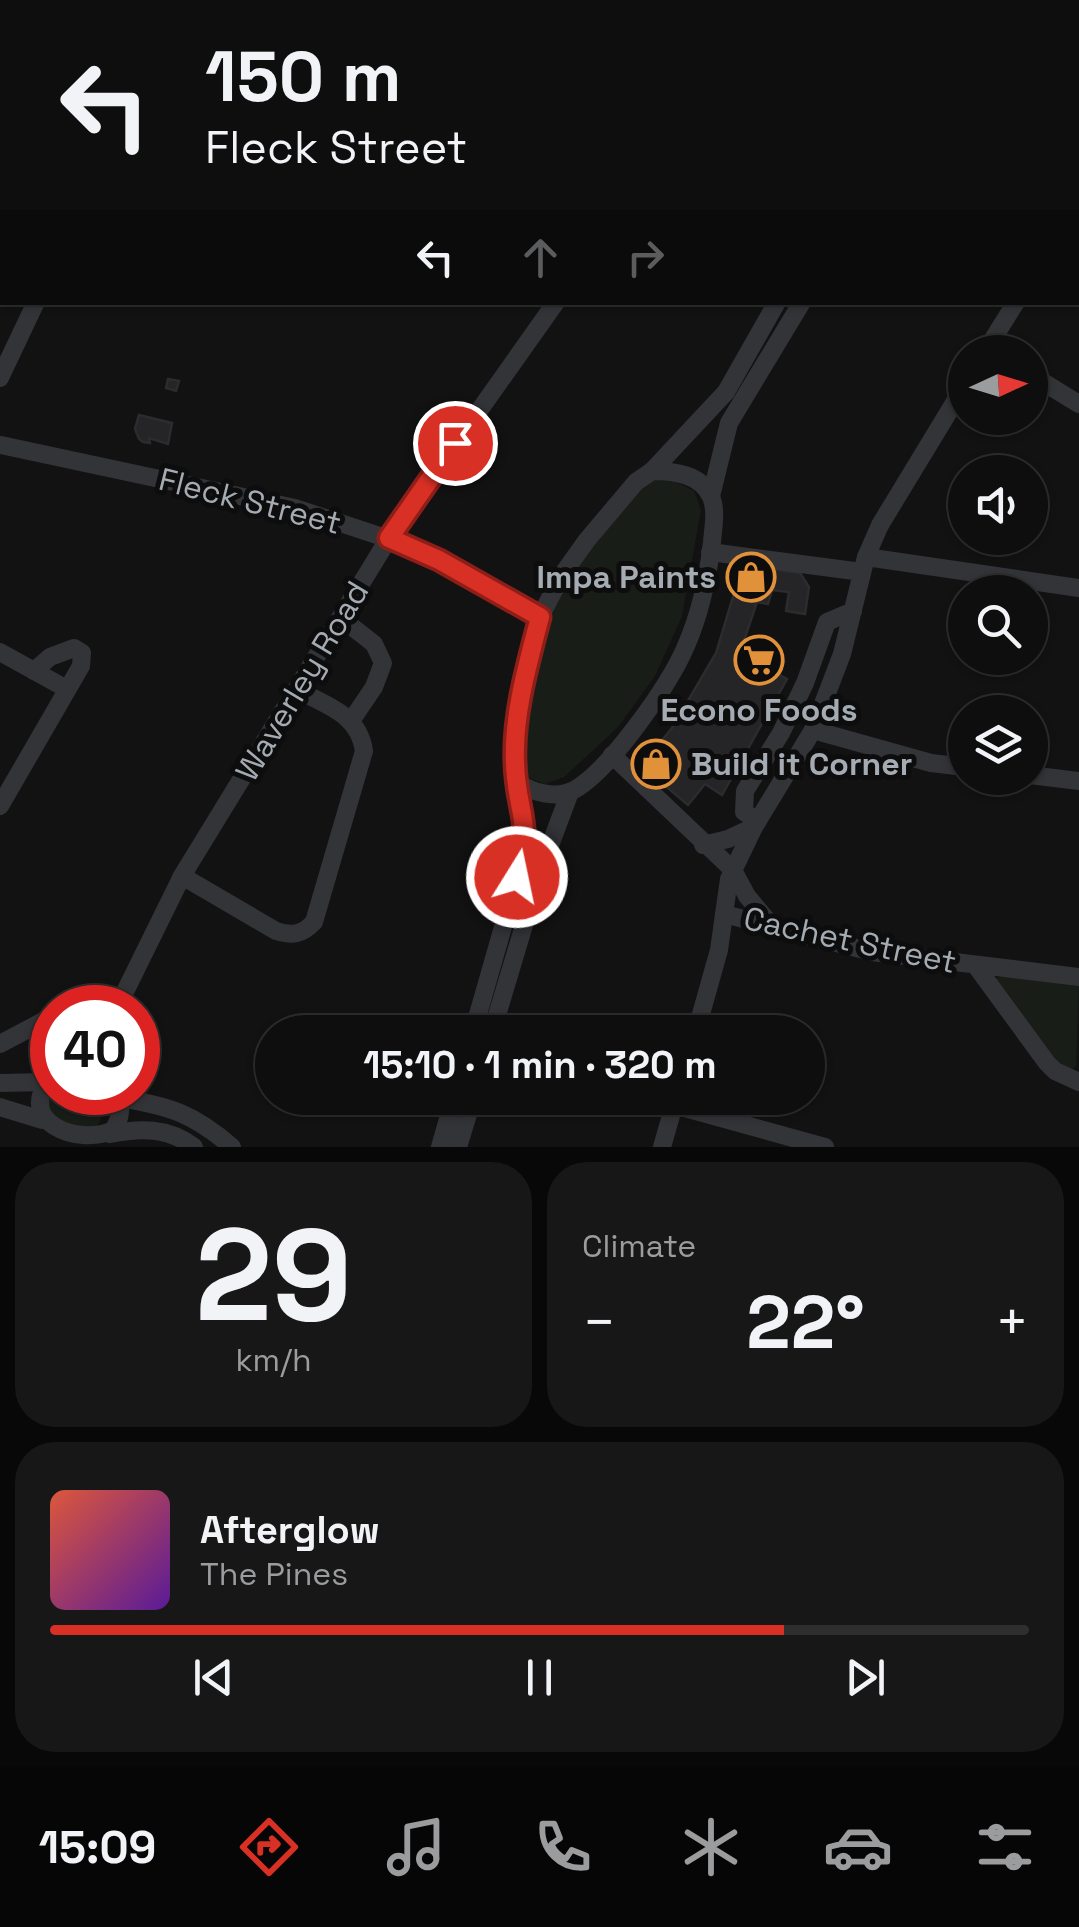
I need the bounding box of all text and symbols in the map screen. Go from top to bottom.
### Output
text: 150 m [205,32,402,121]
icon: left [40,40,170,170]
text: Fleck Street [205,119,467,176]
icon: left [408,230,463,285]
icon: ahead [513,230,568,285]
icon: right [618,230,673,285]
north arrow [948,335,1048,435]
map controls [948,335,1048,795]
pin [413,401,498,486]
icon: arrive [428,416,483,471]
button: sound [948,455,1048,555]
street label: Fleck Street [155,459,345,543]
shop icon: Impa Paints [725,551,777,603]
place label: Impa Paints [537,557,716,597]
street label: Waverley Road [227,574,377,788]
button: search [948,575,1048,675]
supermarket icon: Econo Foods [733,634,785,686]
place label: Econo Foods [661,690,857,730]
button: layers [948,695,1048,795]
shop icon: Build it Corner [630,738,682,790]
place label: Build it Corner [691,744,912,784]
position arrow [465,825,569,929]
street label: Cachet Street [740,898,960,982]
speed limit sign: 40 [30,985,160,1115]
text: 15:10 · 1 min · 320 m [363,1041,717,1089]
text: 29 [195,1192,352,1358]
text: Climate [582,1226,696,1266]
text: 22° [746,1274,865,1370]
text: − [582,1287,616,1357]
text: + [995,1287,1029,1357]
text: km/h [235,1340,312,1380]
text: Afterglow [200,1506,380,1554]
text: The Pines [200,1554,348,1594]
icon: previous [186,1650,241,1705]
icon: pause [512,1650,567,1705]
icon: next [838,1650,893,1705]
icon: directions [234,1812,304,1882]
icon: music [381,1812,451,1882]
icon: phone [528,1812,598,1882]
icon: climate [676,1812,746,1882]
icon: car [823,1812,893,1882]
icon: filters [970,1812,1040,1882]
text: 15:09 [39,1819,156,1876]

